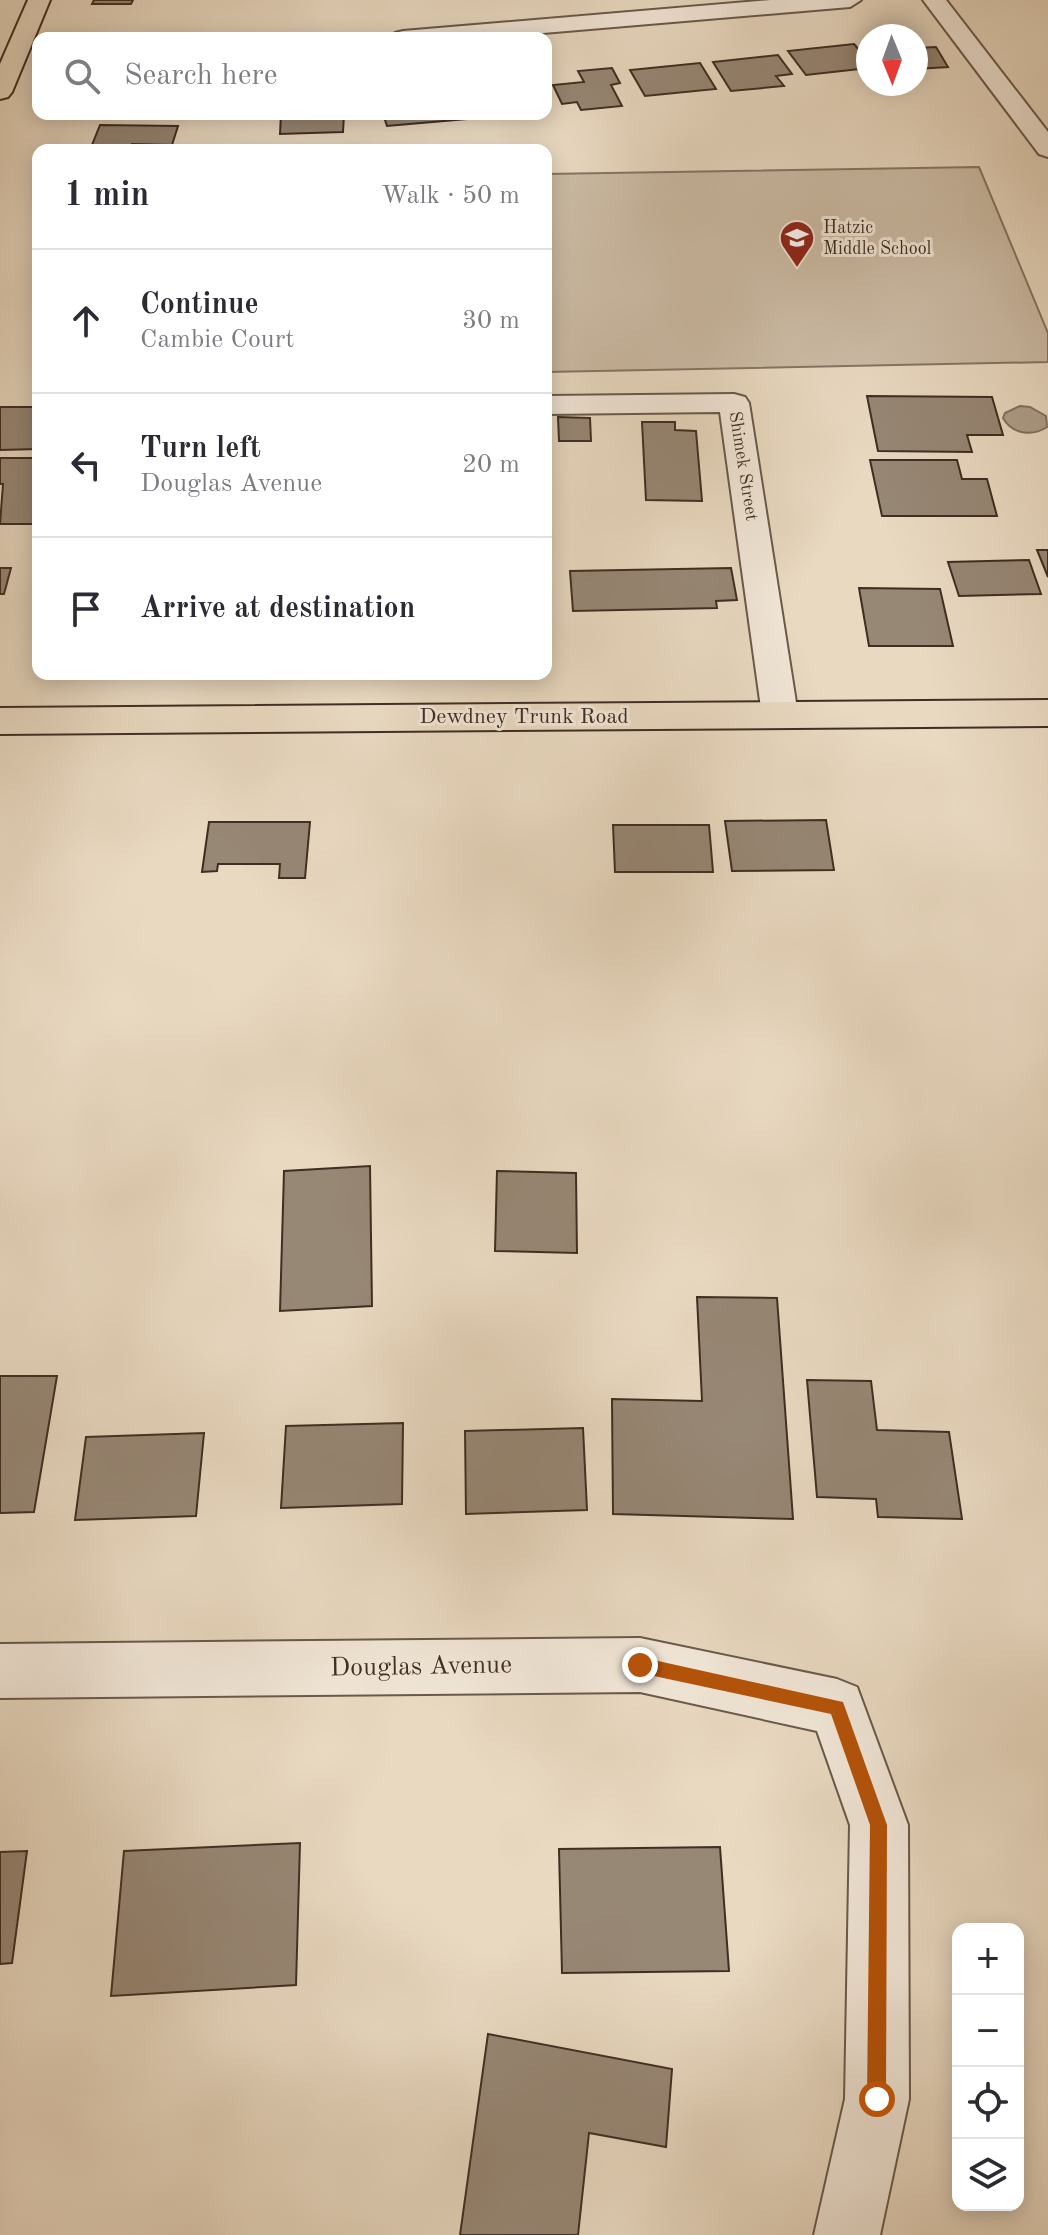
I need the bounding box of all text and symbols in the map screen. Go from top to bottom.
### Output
north arrow [856,24,928,96]
search box [32,32,552,120]
icon: search [60,54,104,98]
text: Search here [124,61,278,91]
text: 1 min [64,179,149,213]
text: Walk · 50 m [381,183,520,209]
school or university icon: Hatzic Middle School [778,219,816,269]
place label: Hatzic Middle School [823,219,932,258]
text: Continue [140,290,259,320]
icon: ahead [64,299,108,343]
text: 30 m [462,308,520,334]
text: Cambie Court [140,327,294,353]
street label: Shimek Street [725,410,761,522]
text: Turn left [140,434,261,464]
icon: left [64,443,108,487]
text: 20 m [462,452,520,478]
text: Douglas Avenue [140,471,322,497]
icon: arrive [64,587,108,631]
text: Arrive at destination [140,594,415,624]
street label: Dewdney Trunk Road [419,706,629,728]
route end [622,1647,658,1683]
street label: Douglas Avenue [330,1652,512,1682]
map controls [952,1923,1024,2211]
button: + [952,1923,1024,1995]
button: − [952,1995,1024,2067]
button: locate [952,2067,1024,2139]
route start [859,2081,895,2117]
button: layers [952,2139,1024,2211]

